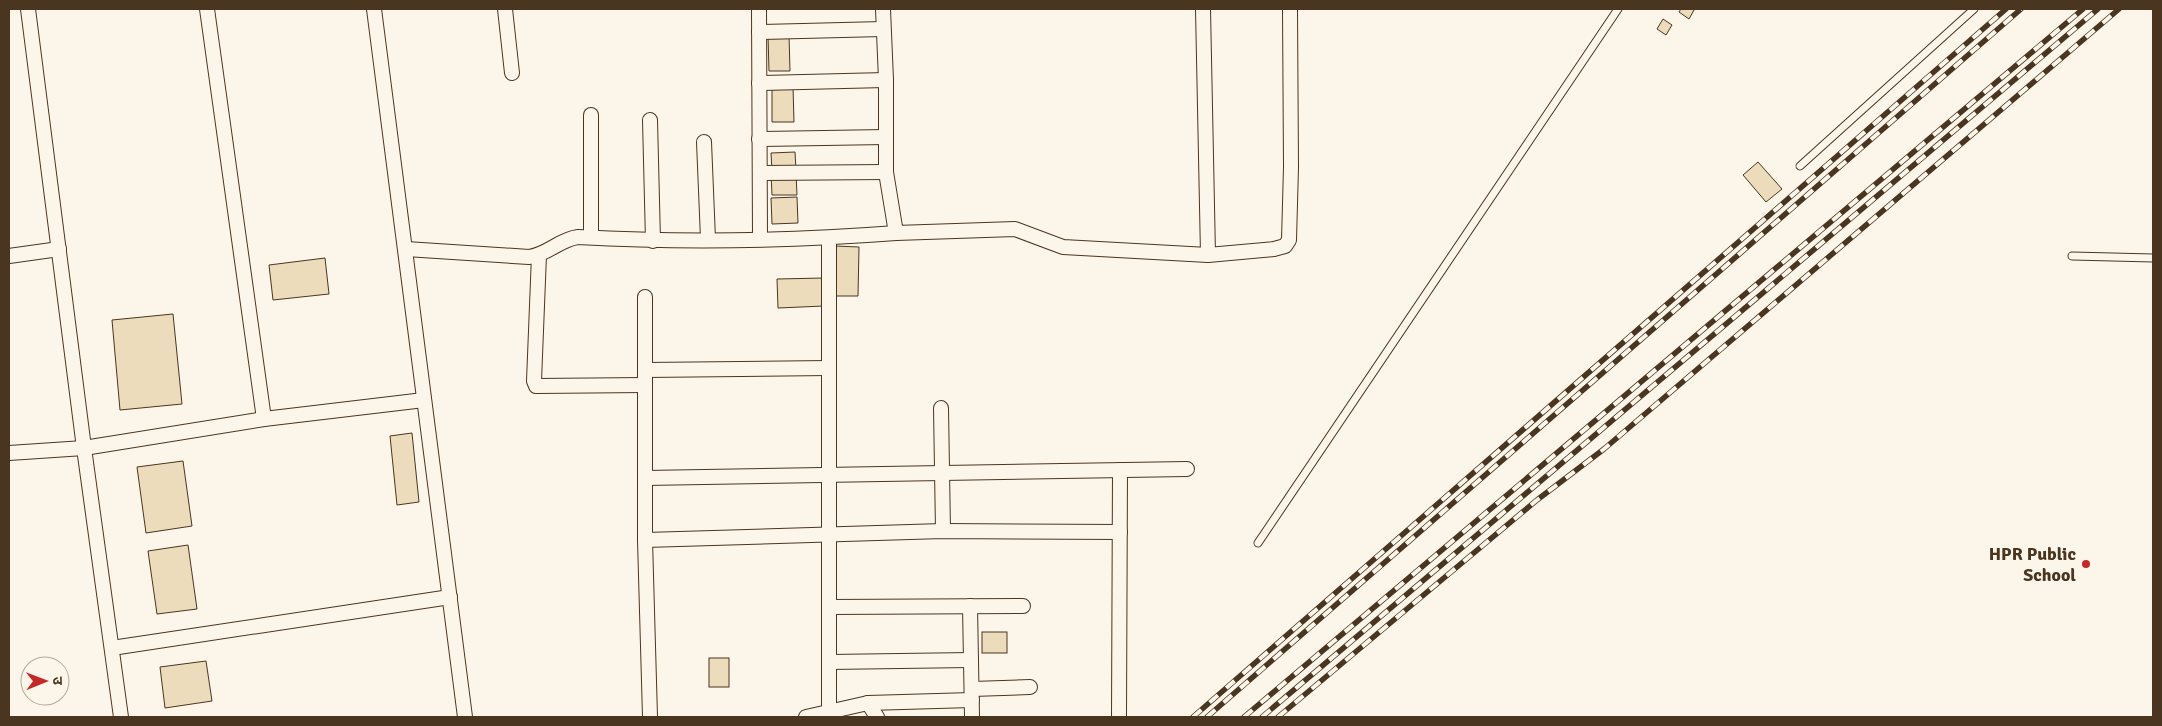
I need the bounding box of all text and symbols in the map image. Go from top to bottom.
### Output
place label: HPR Public School [1989,543,2076,586]
marker: HPR Public School [2080,558,2092,570]
north arrow [20,656,70,706]
text: उ [49,677,66,686]

